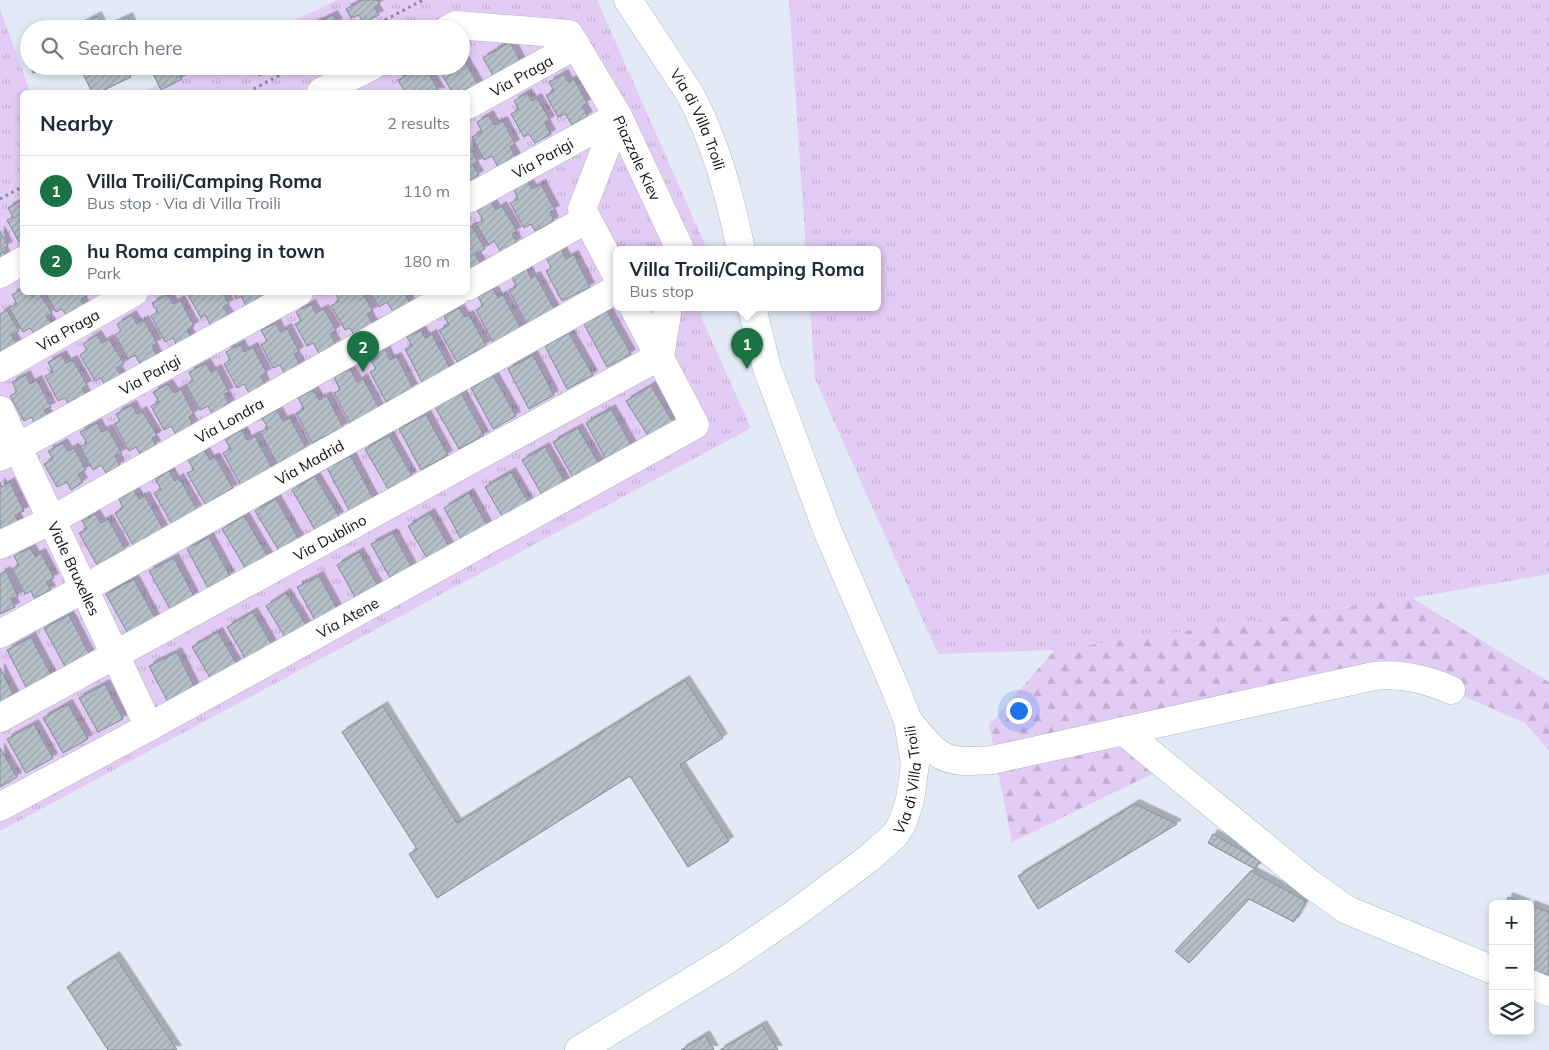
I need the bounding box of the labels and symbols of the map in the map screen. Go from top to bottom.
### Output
street label: Via Praga [487,50,556,100]
street label: Via di Villa Troili [666,65,730,172]
street label: Piazzale Kiev [610,112,665,203]
street label: Via Parigi [508,133,576,182]
street label: Via Praga [33,304,103,355]
pin: 1 [731,328,763,369]
pin: 2 [347,331,379,372]
street label: Via Parigi [116,350,184,399]
street label: Via Londra [191,393,267,447]
street label: Via Madrid [272,435,347,489]
street label: Via Dublino [290,510,369,565]
street label: Viale Bruxelles [44,518,105,619]
street label: Via Atene [313,592,382,642]
your location [1006,698,1032,724]
street label: Via di Villa Troili [889,724,925,838]

